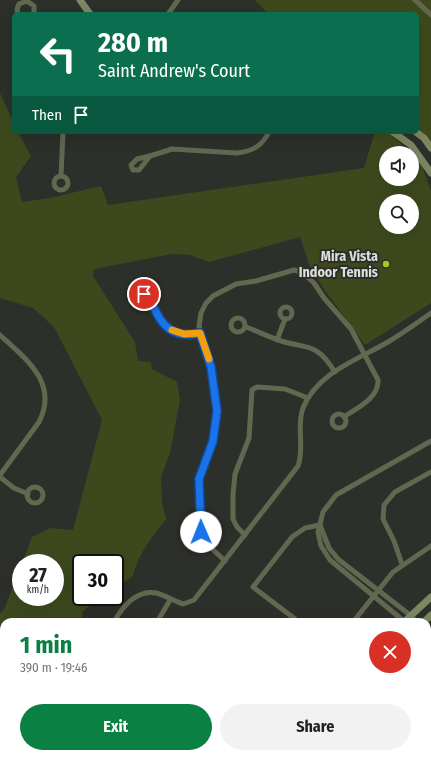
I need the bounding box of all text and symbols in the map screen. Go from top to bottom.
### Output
text: 280 m [98,26,168,59]
icon: left [32,28,84,80]
text: Saint Andrew's Court [98,60,250,82]
icon: arrive [70,104,92,126]
text: Then [32,106,62,124]
map controls [379,146,419,234]
button: sound [379,146,419,186]
button: search [379,194,419,234]
place label: Mira Vista Indoor Tennis [299,248,378,281]
marker: Mira Vista Indoor Tennis [381,259,391,269]
pin [127,277,161,311]
icon: arrive [133,283,155,305]
position arrow [180,511,222,553]
speed limit sign: 30 [72,554,124,606]
text: 27 [29,563,47,587]
text: km/h [27,584,49,596]
text: 1 min [20,631,72,659]
button: close [369,631,411,673]
text: 390 m · 19:46 [20,660,88,675]
button: Exit [20,704,212,750]
button: Share [220,704,411,750]

